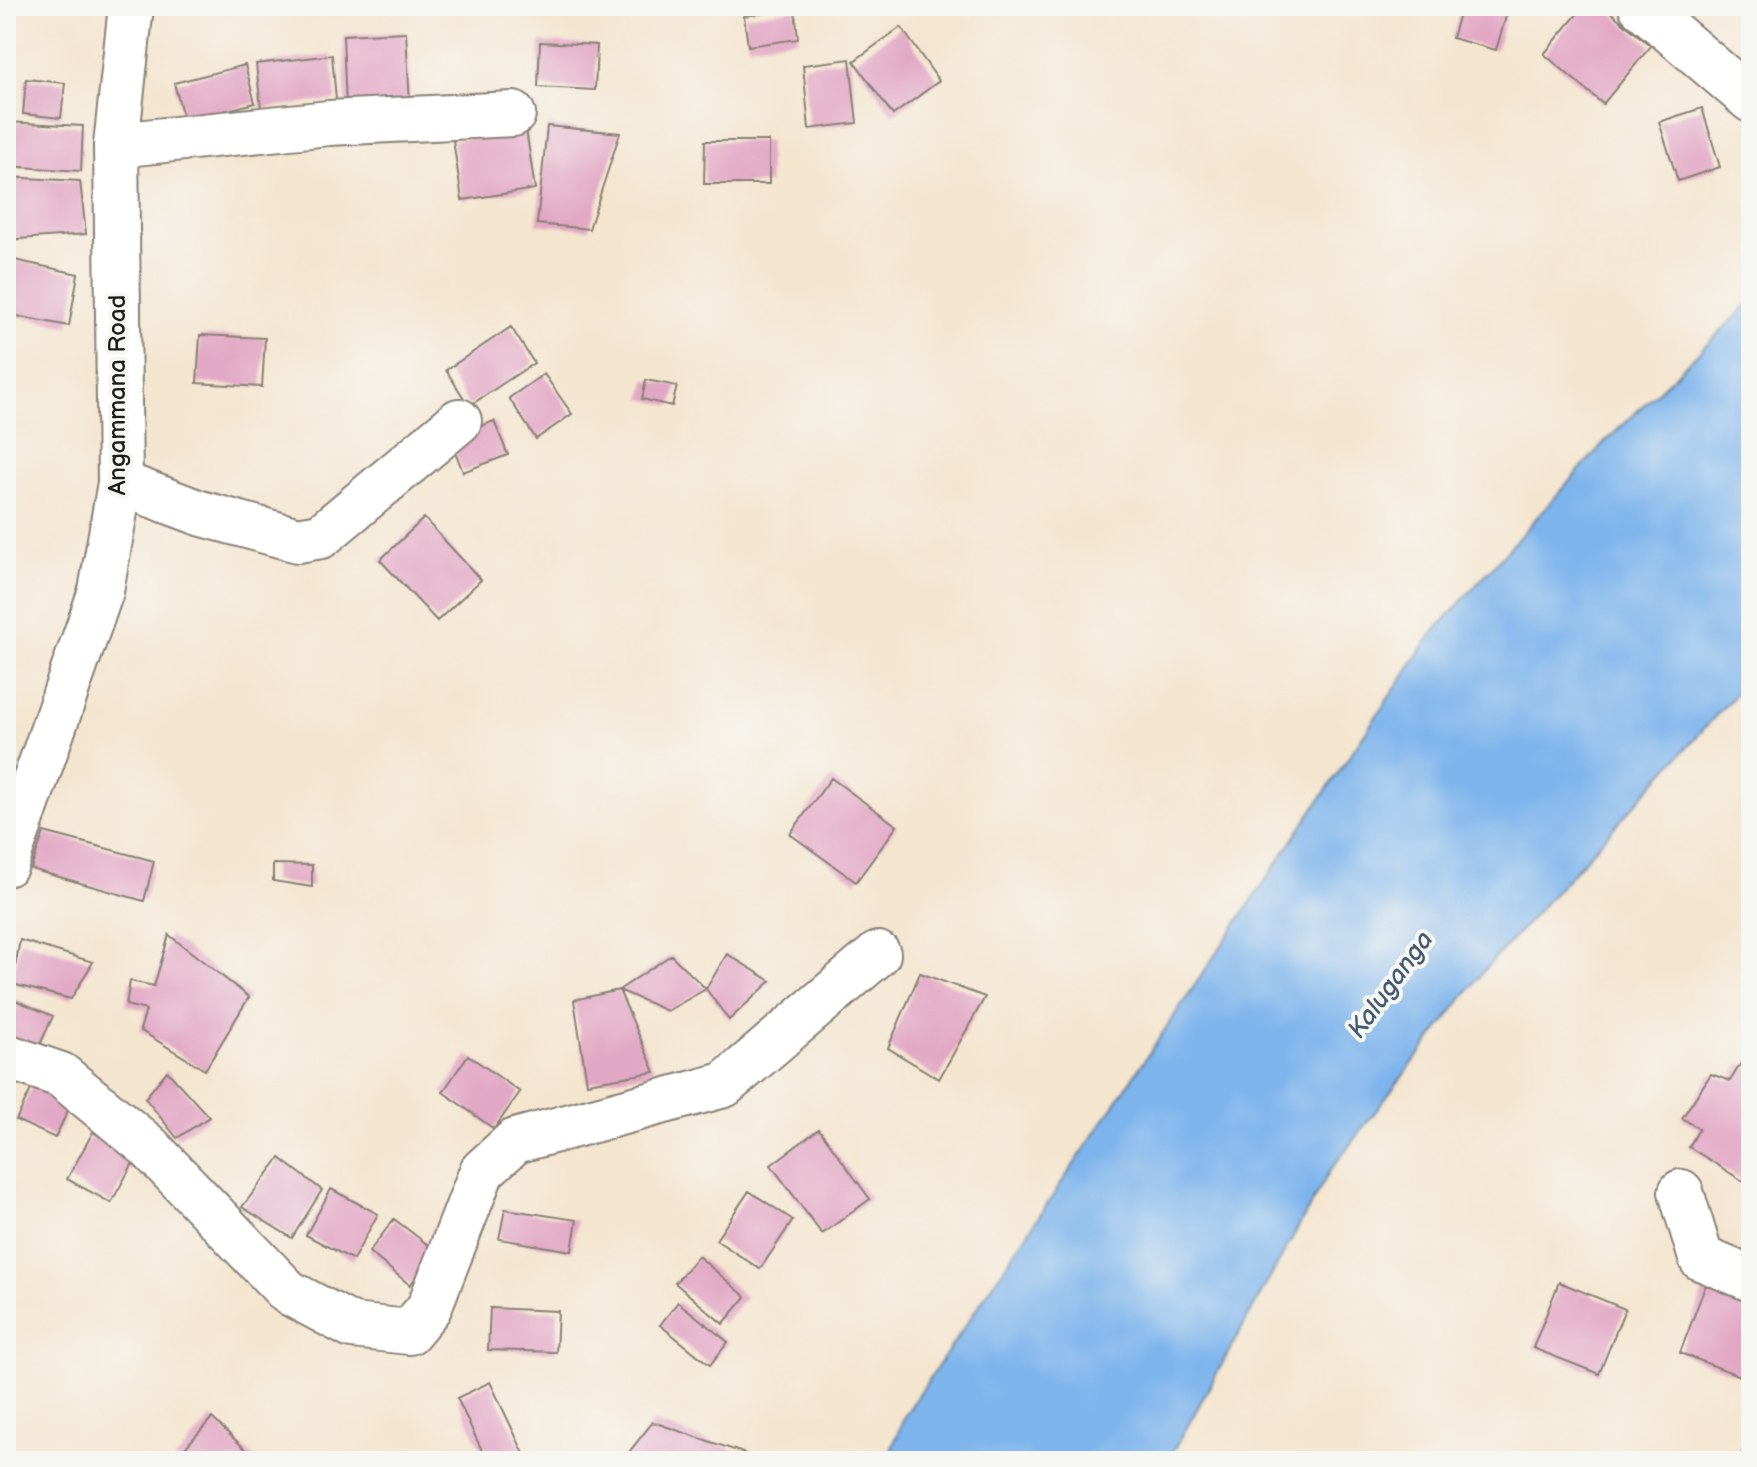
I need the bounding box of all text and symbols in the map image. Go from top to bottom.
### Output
street label: Angammana Road [103,295,132,495]
water label: Kaluganga [1342,925,1440,1045]

